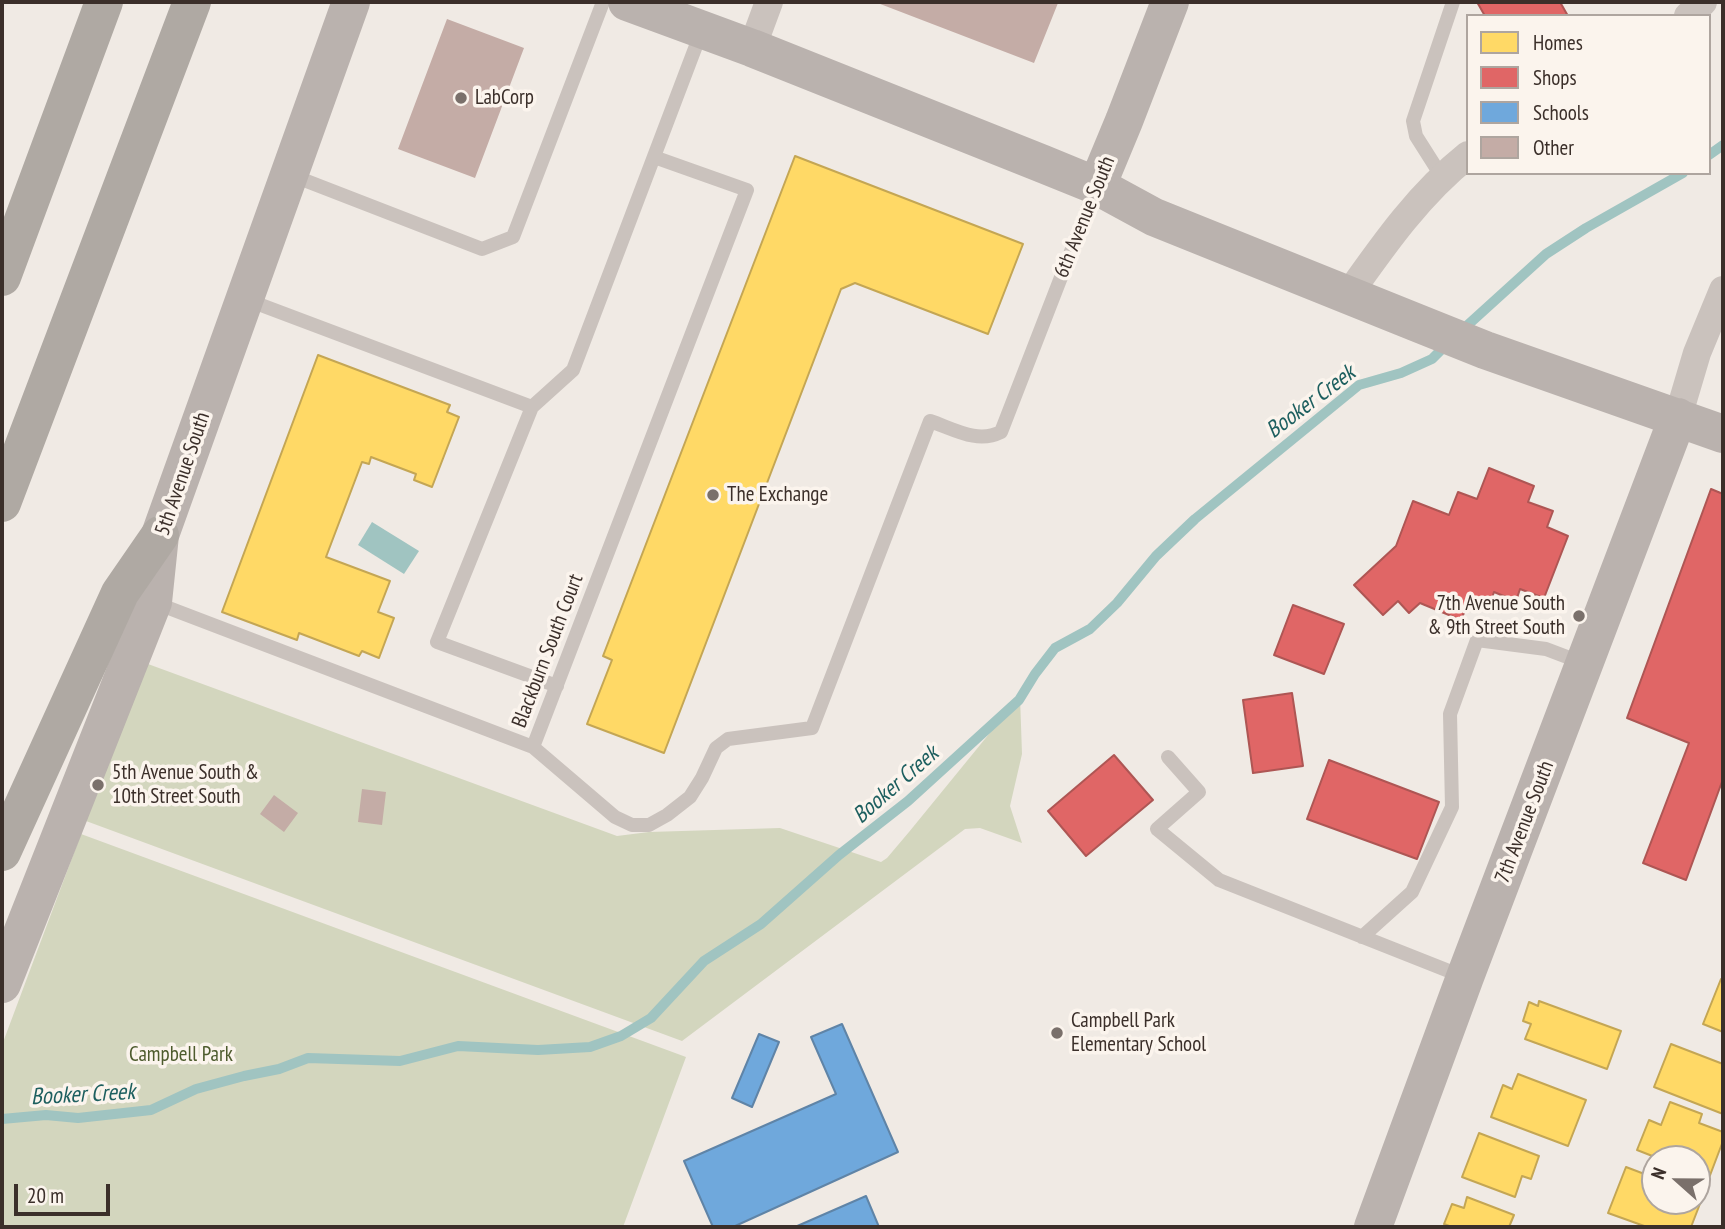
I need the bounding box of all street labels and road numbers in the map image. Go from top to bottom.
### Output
street label: 6th Avenue South [1049,153,1121,281]
street label: 5th Avenue South [150,409,216,539]
street label: Blackburn South Court [507,571,589,731]
street label: 7th Avenue South [1490,758,1560,886]

